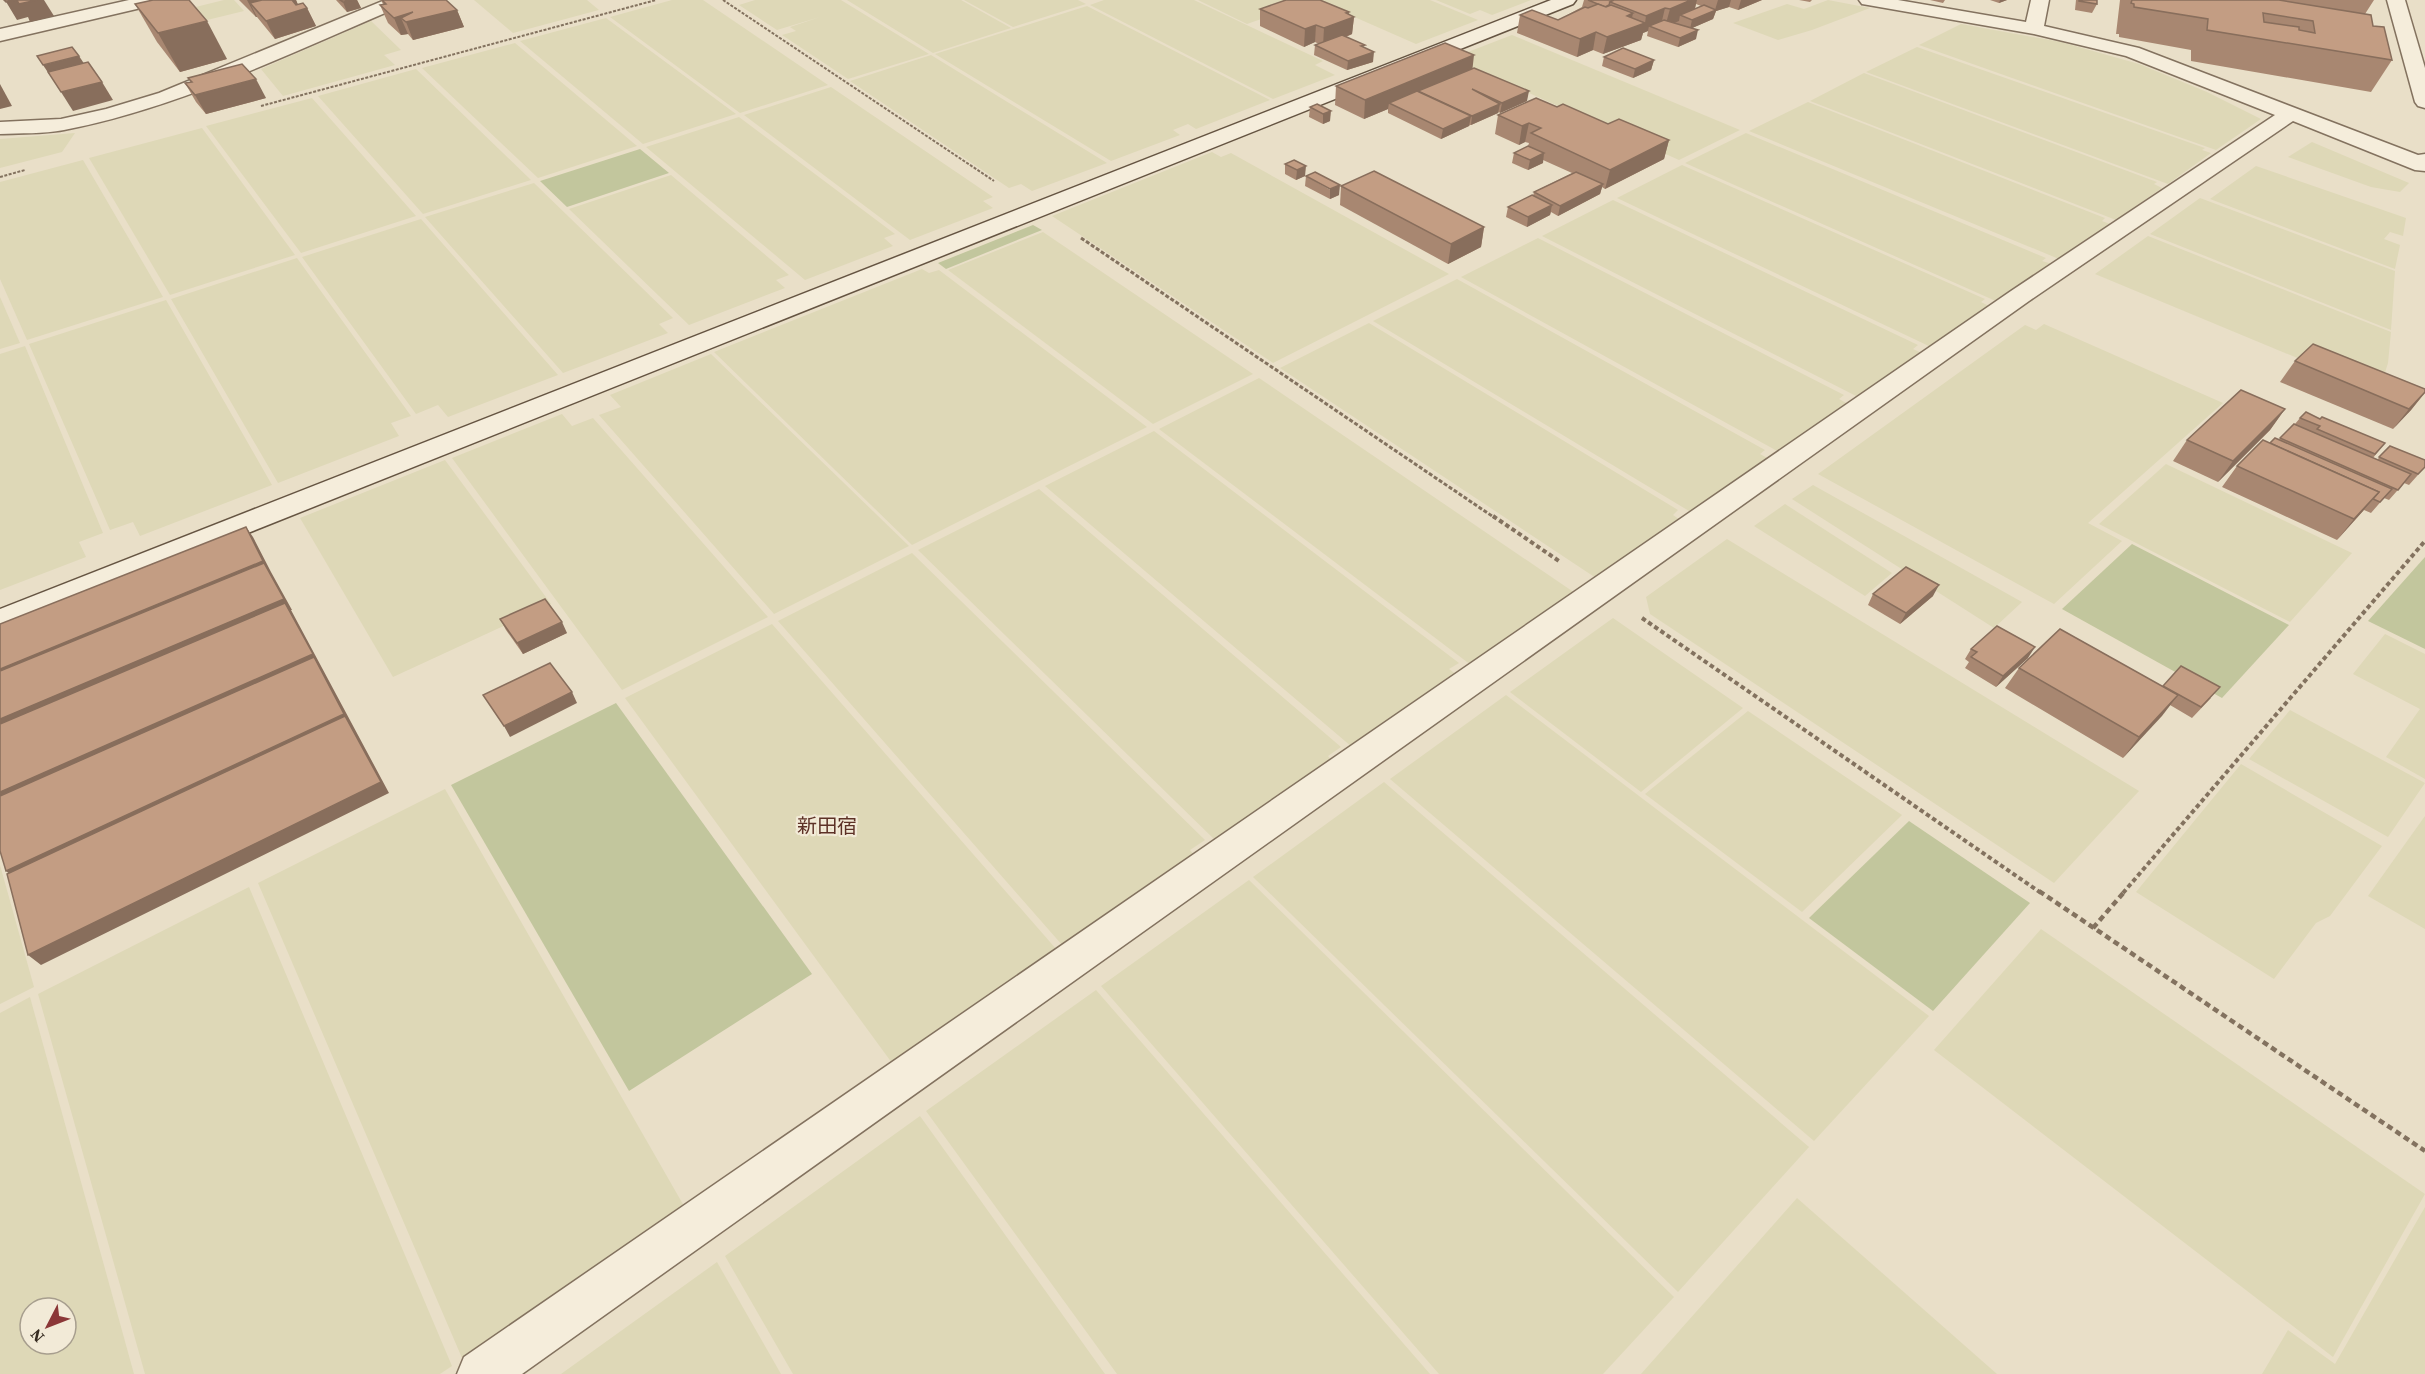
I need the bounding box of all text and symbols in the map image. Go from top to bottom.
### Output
district label: 新田宿 [797,812,857,840]
north arrow [18,1296,78,1356]
text: N [25,1324,49,1348]

